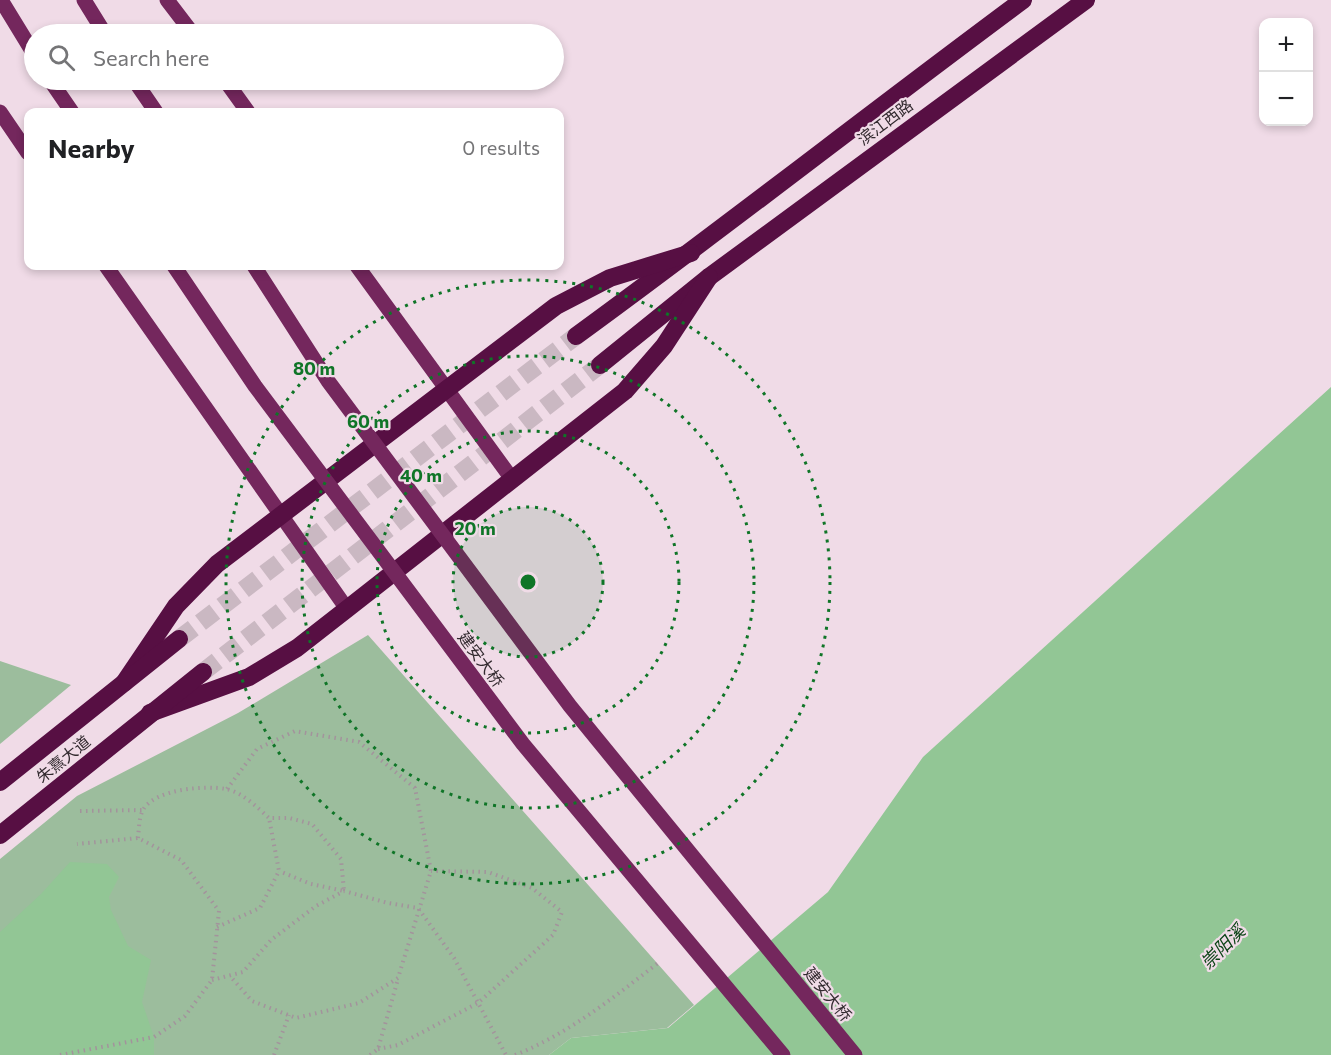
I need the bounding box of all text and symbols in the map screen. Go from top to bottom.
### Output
map controls [1259,18,1313,126]
button: + [1259,18,1313,72]
search box [24,24,564,90]
icon: search [45,41,78,74]
text: Search here [93,44,209,71]
button: − [1259,72,1313,126]
street label: 滨江西路 [853,95,916,148]
text: Nearby [48,132,135,163]
text: 0 results [462,135,540,159]
text: 80 m [293,357,335,379]
text: 60 m [347,410,389,432]
text: 40 m [400,464,442,486]
text: 20 m [454,517,496,539]
centre of rings [518,572,538,592]
street label: 建安大桥 [455,627,508,690]
street label: 朱熹大道 [32,731,94,786]
water label: 崇阳溪 [1195,918,1251,973]
street label: 建安大桥 [801,963,856,1025]

